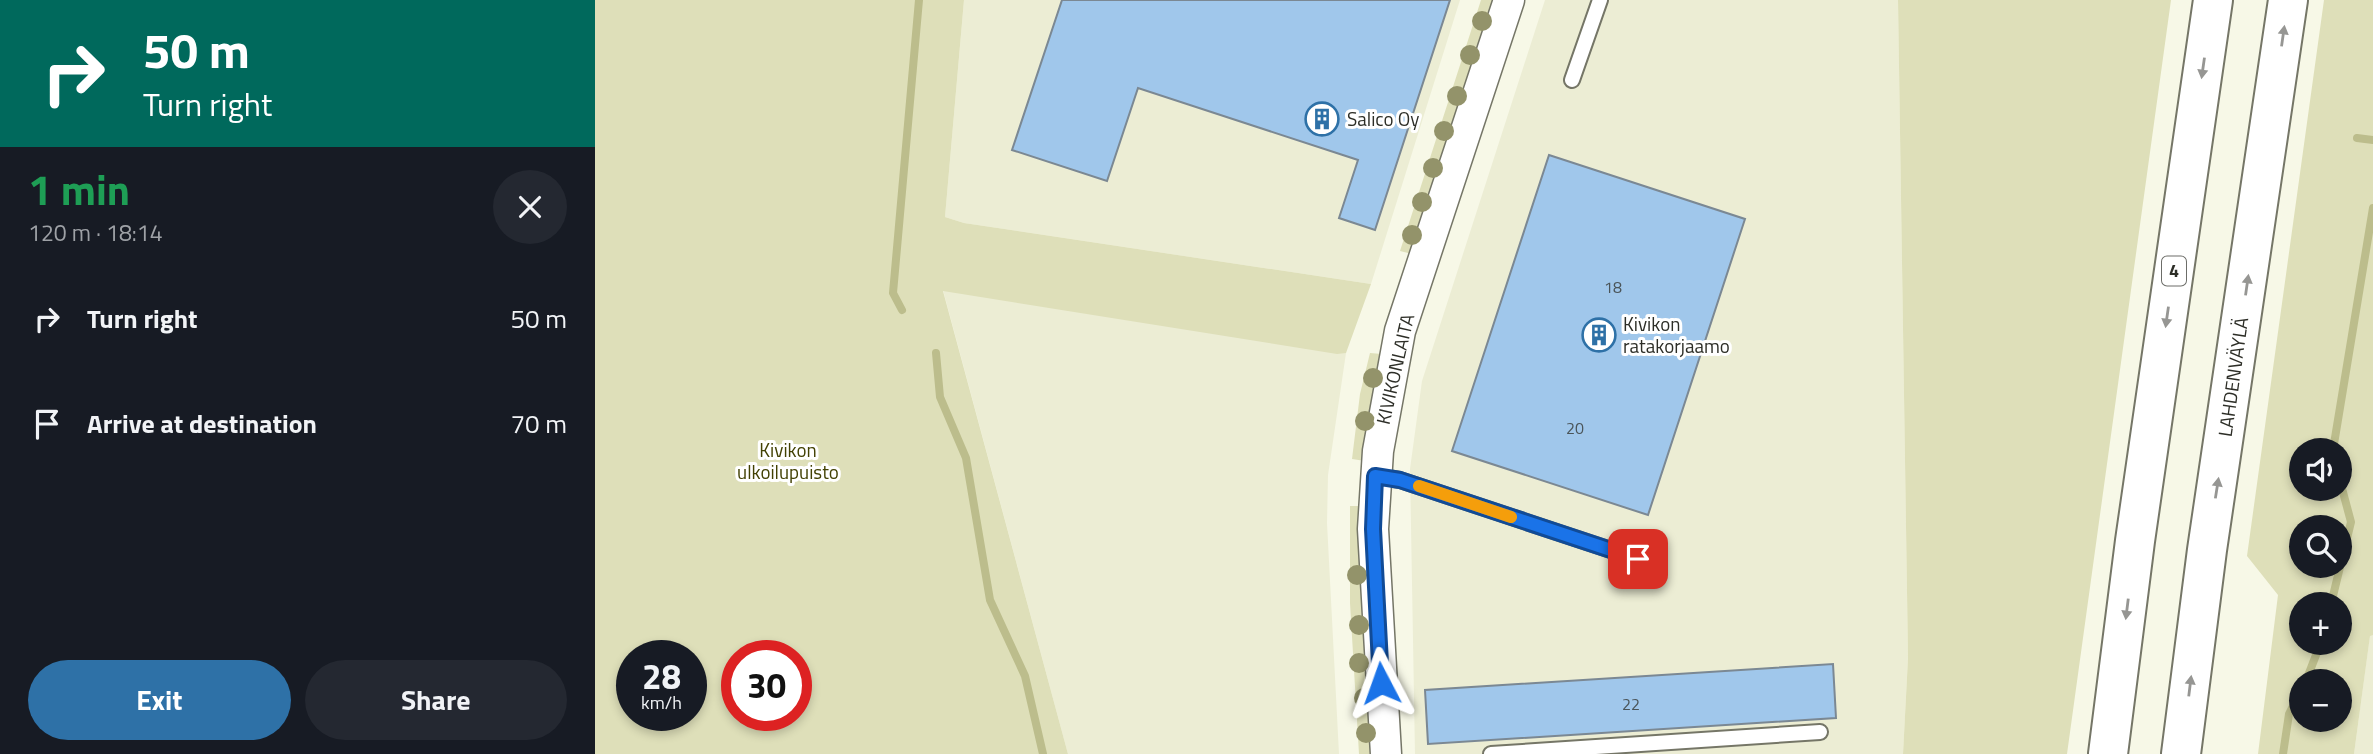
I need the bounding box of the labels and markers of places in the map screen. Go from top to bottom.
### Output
building icon: Salico Oy [1303,100,1341,138]
place label: Salico Oy [1347,104,1419,133]
place label: Kivikon ratakorjaamo [1623,309,1730,360]
building icon: Kivikon ratakorjaamo [1580,316,1618,354]
pin [1608,529,1668,589]

